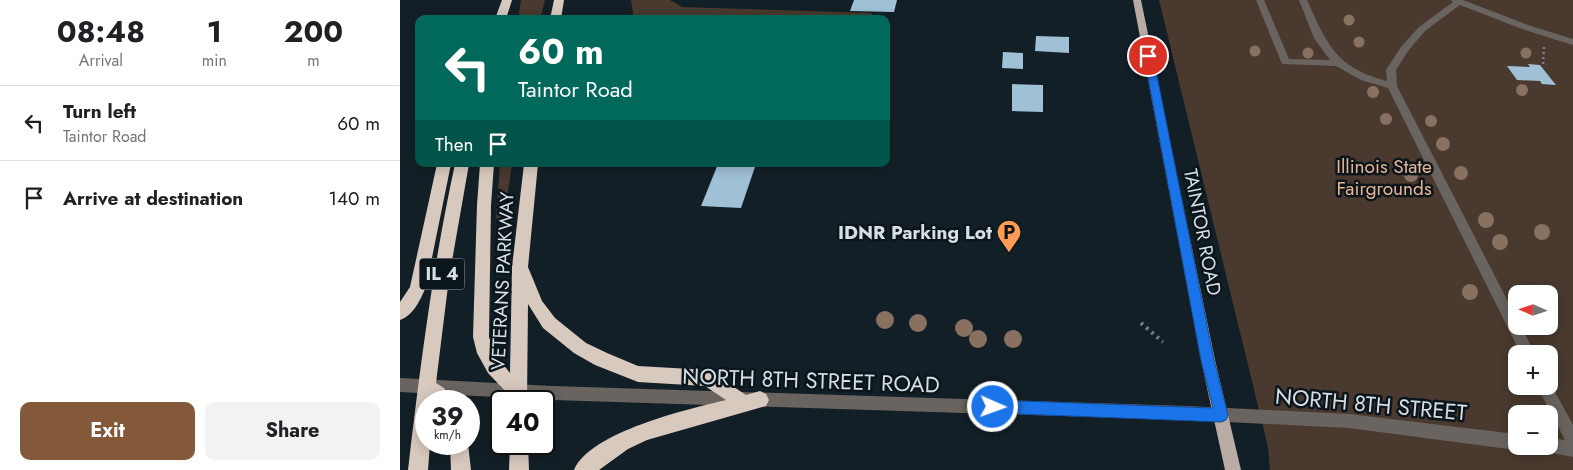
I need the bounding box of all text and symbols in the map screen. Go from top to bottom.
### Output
text: 08:48 [57,10,145,53]
text: 1 [207,10,222,53]
text: 200 [284,10,343,53]
text: 60 m [518,27,604,77]
icon: left [435,35,500,100]
pin [1127,35,1169,77]
icon: arrive [1134,42,1162,70]
text: Arrival [79,49,123,72]
text: min [202,49,227,72]
text: m [307,49,320,72]
text: Taintor Road [518,73,633,105]
text: Turn left [63,98,136,125]
icon: left [20,109,48,137]
text: 60 m [337,110,380,137]
text: Taintor Road [63,125,146,148]
icon: arrive [484,130,512,158]
text: Then [435,131,474,158]
park label: Illinois State Fairgrounds [1336,153,1432,202]
street label: TAINTOR ROAD [1177,166,1228,298]
icon: arrive [20,184,48,212]
text: Arrive at destination [63,185,243,212]
text: 140 m [328,185,380,212]
street label: VETERANS PARKWAY [484,191,521,371]
place label: IDNR Parking Lot [838,219,992,246]
parking icon: IDNR Parking Lot [996,219,1022,253]
road number: IL 4 [420,258,464,290]
north arrow [1508,285,1558,335]
map controls [1508,285,1558,455]
button: + [1508,345,1558,395]
street label: NORTH 8TH STREET ROAD [682,360,940,400]
position arrow [966,380,1018,432]
street label: NORTH 8TH STREET [1274,380,1469,428]
speed limit sign: 40 [490,390,555,455]
text: 39 [431,398,464,434]
button: Exit [20,402,195,460]
button: Share [205,402,380,460]
button: − [1508,405,1558,455]
text: km/h [434,426,461,444]

